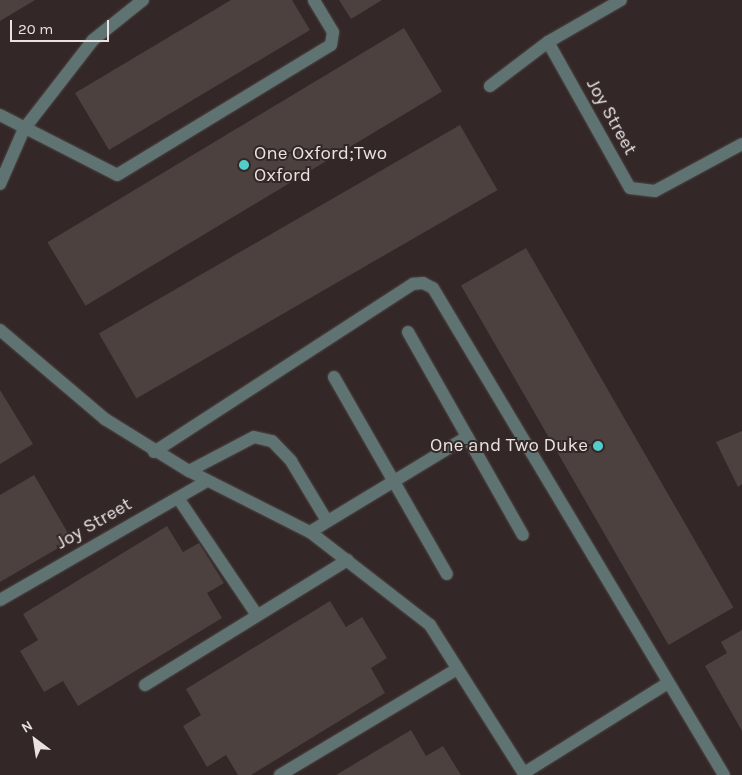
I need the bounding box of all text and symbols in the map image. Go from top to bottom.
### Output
scale bar [12,10,111,42]
text: 20 m [18,20,53,38]
street label: Joy Street [581,75,641,159]
place label: One Oxford;Two Oxford [254,143,387,187]
marker: One Oxford;Two Oxford [238,159,250,171]
place label: One and Two Duke [430,435,588,457]
marker: One and Two Duke [592,440,604,452]
street label: Joy Street [52,493,136,555]
north arrow [10,715,60,765]
text: N [18,717,36,737]

